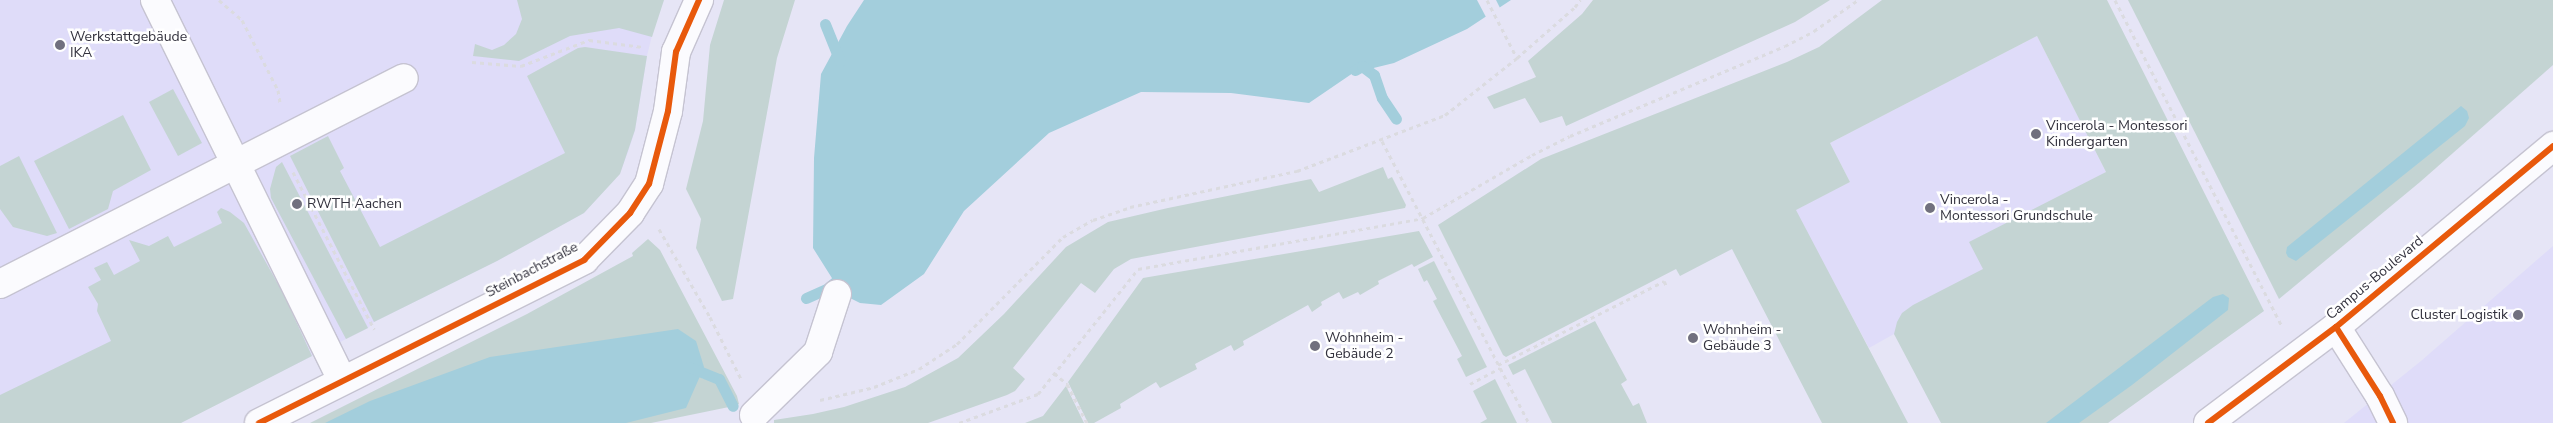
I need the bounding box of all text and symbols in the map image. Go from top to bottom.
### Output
place label: Werkstattgebäude IKA [70,29,187,62]
marker: Werkstattgebäude IKA [54,39,66,51]
place label: Vincerola - Montessori Kindergarten [2046,118,2188,150]
marker: Vincerola - Montessori Kindergarten [2030,128,2042,140]
place label: Vincerola - Montessori Grundschule [1940,192,2093,224]
place label: RWTH Aachen [307,196,402,212]
marker: RWTH Aachen [291,198,303,210]
marker: Vincerola - Montessori Grundschule [1924,202,1936,214]
street label: Campus-Boulevard [2323,233,2427,323]
street label: Steinbachstraße [483,239,581,301]
place label: Cluster Logistik [2410,307,2508,323]
marker: Cluster Logistik [2512,309,2524,321]
place label: Wohnheim - Gebäude 3 [1703,322,1781,354]
place label: Wohnheim - Gebäude 2 [1325,330,1403,362]
marker: Wohnheim - Gebäude 3 [1687,332,1699,344]
marker: Wohnheim - Gebäude 2 [1309,340,1321,352]

